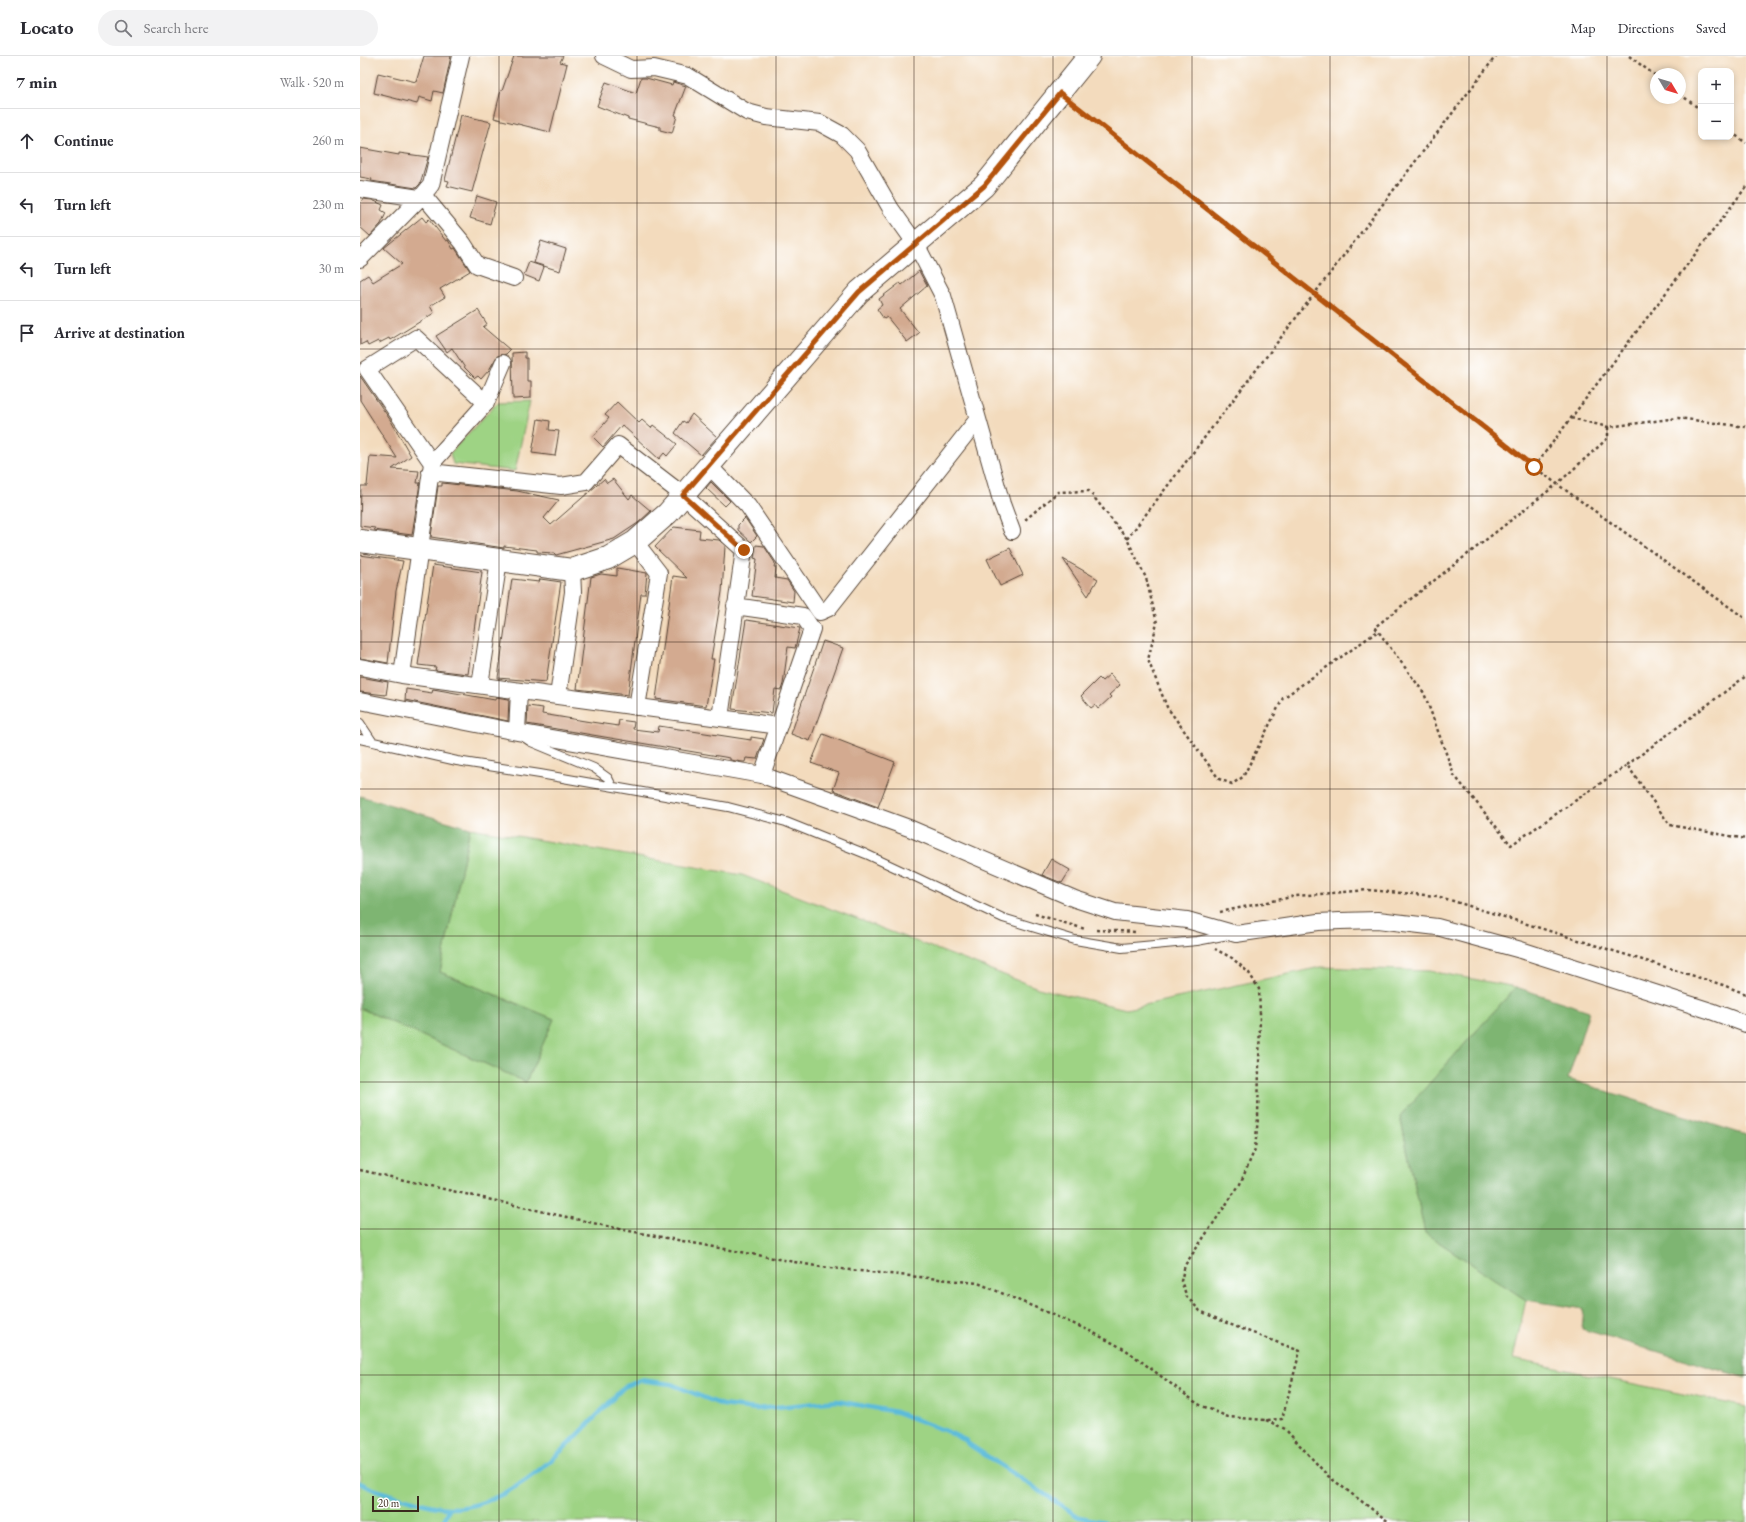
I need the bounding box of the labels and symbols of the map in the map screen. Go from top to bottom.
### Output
north arrow [1650,68,1686,104]
route start [1525,458,1543,476]
route end [735,541,753,559]
scale bar [372,1494,419,1513]

